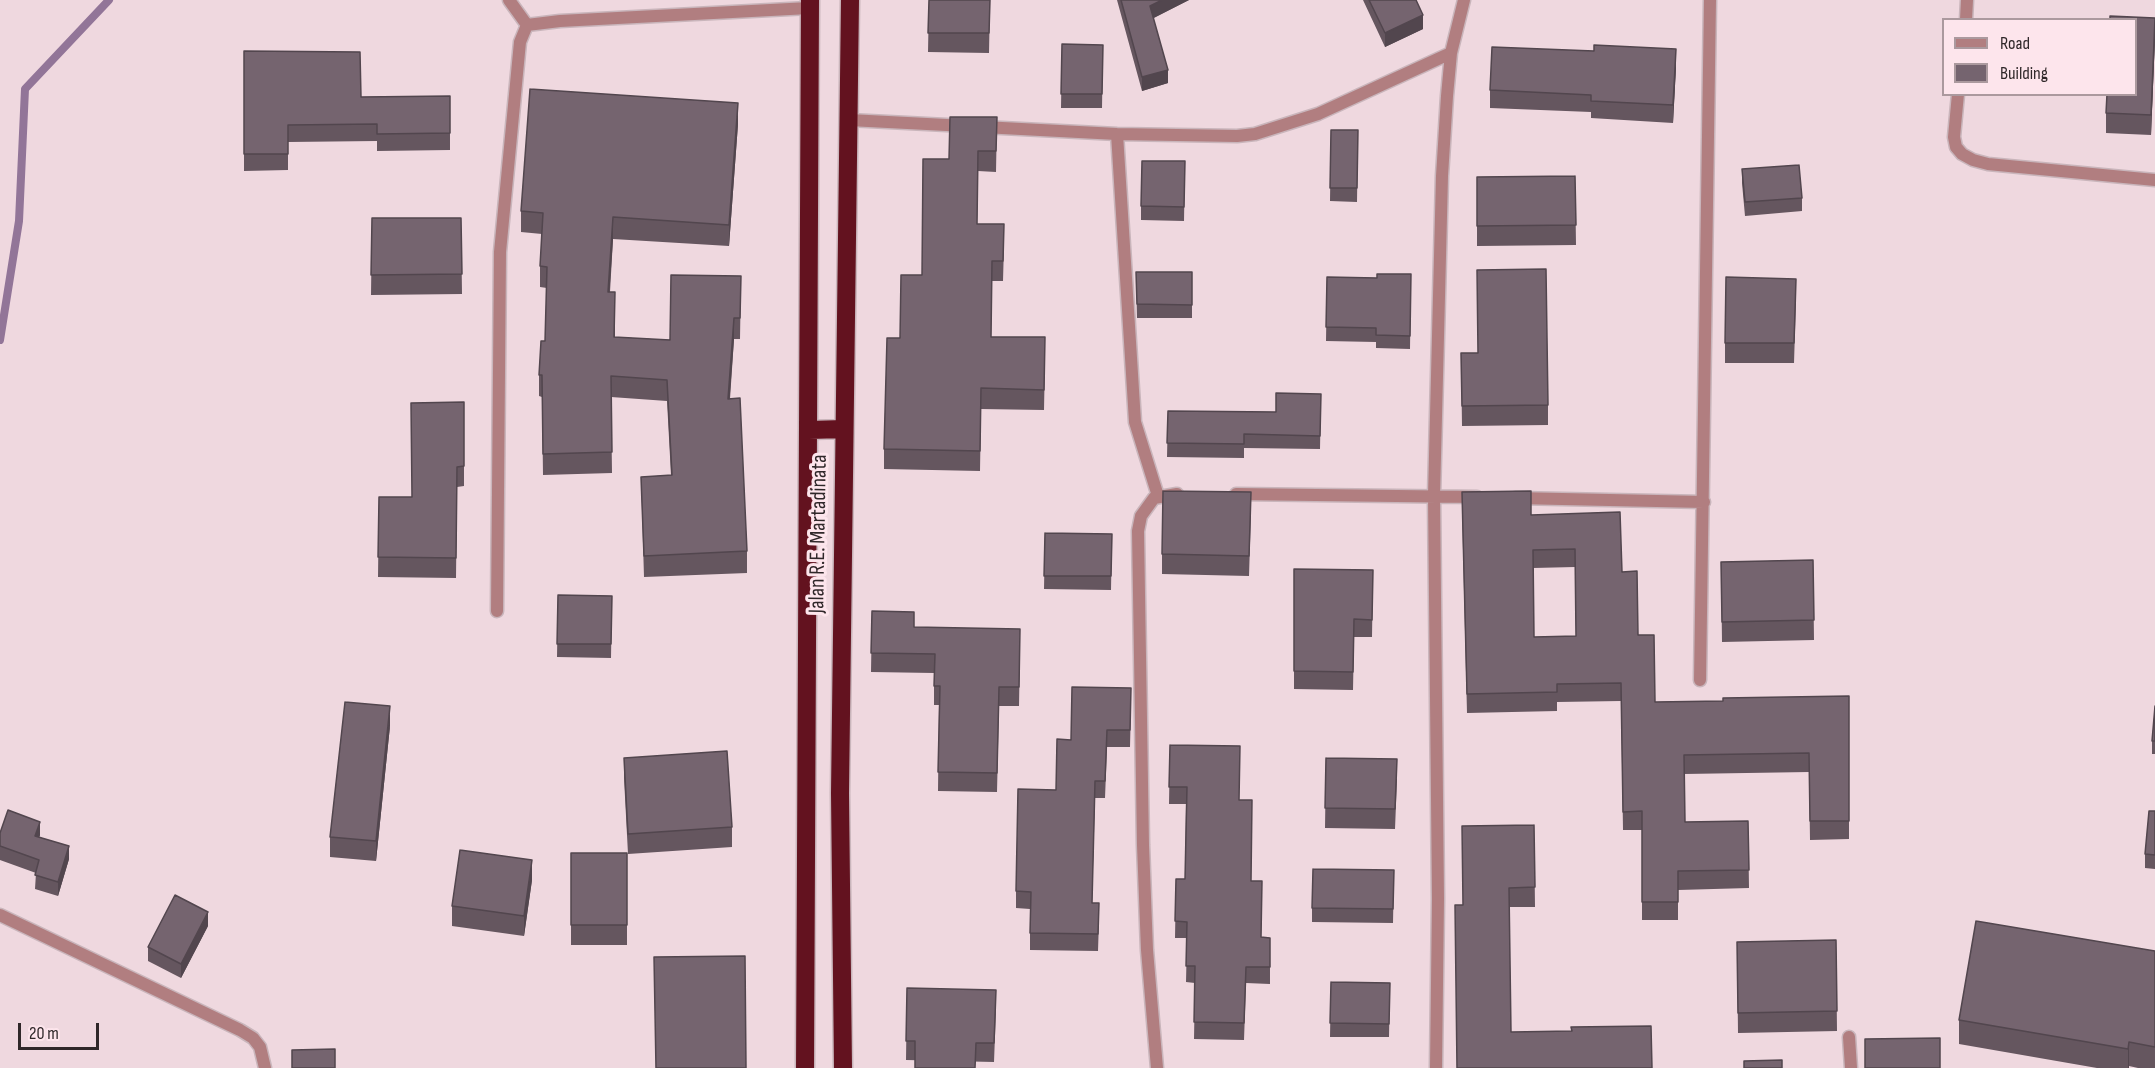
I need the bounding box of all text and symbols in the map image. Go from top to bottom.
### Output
legend [1942,18,2137,96]
text: Road [2000,33,2030,54]
text: Building [2000,63,2048,84]
street label: Jalan R.E. Martadinata [804,454,834,614]
scale bar [21,1011,102,1049]
text: 20 m [29,1023,59,1044]

